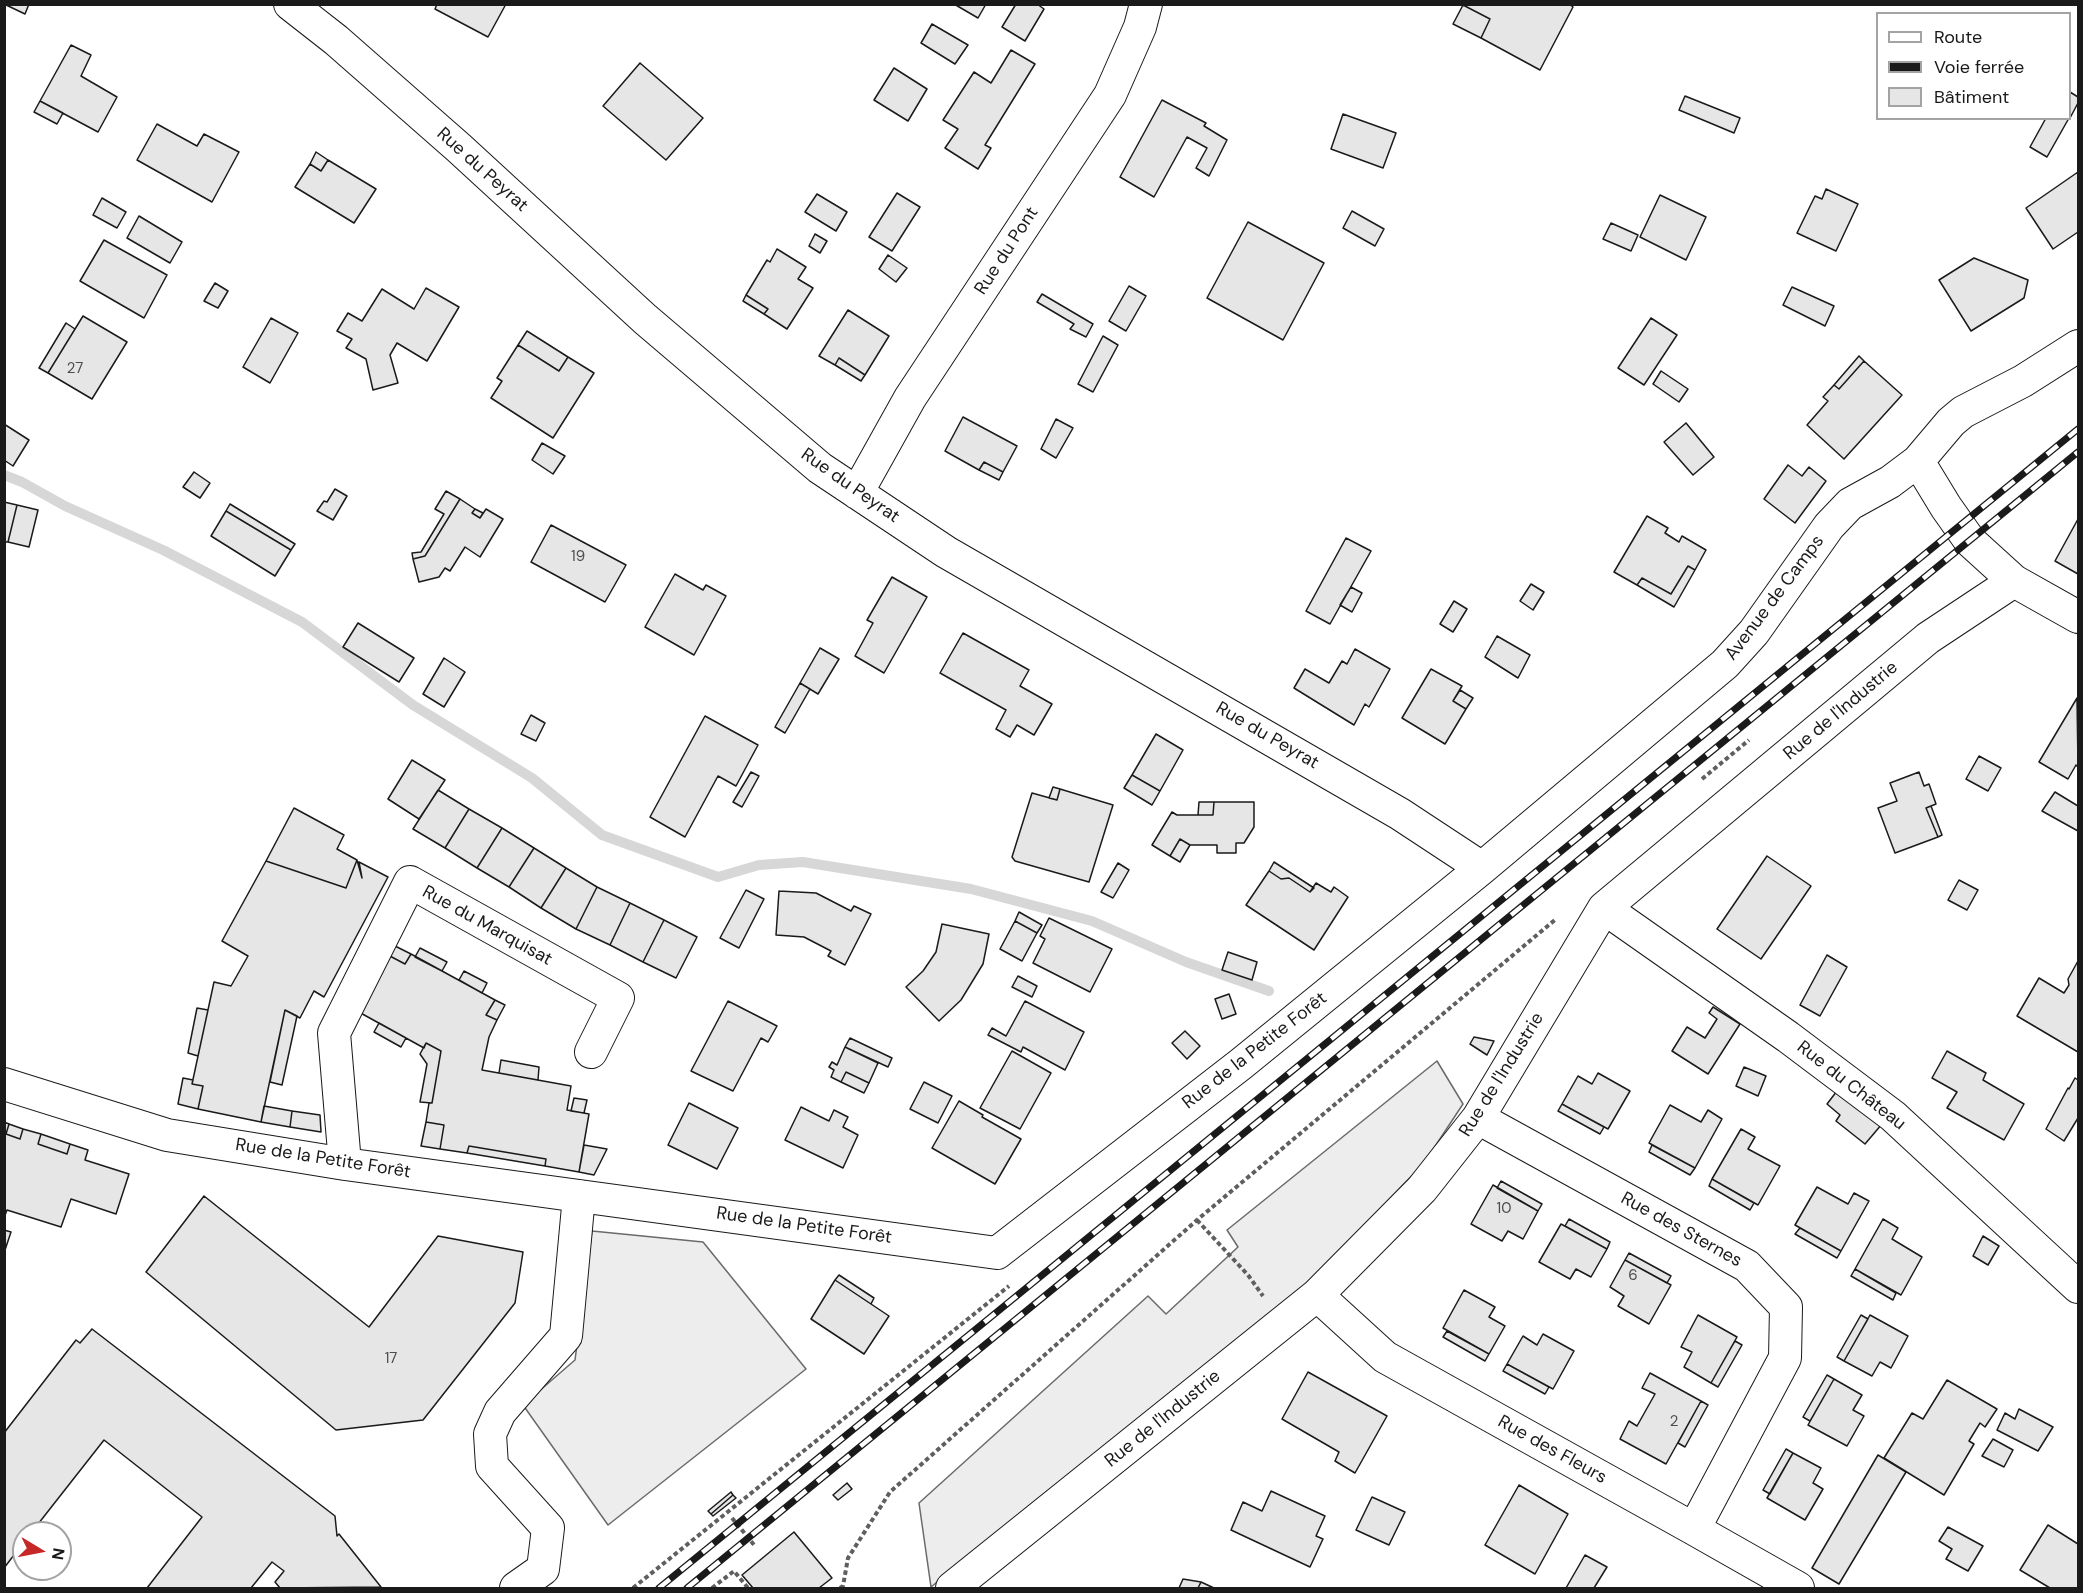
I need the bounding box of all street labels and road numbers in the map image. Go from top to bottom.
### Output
street label: Rue du Peyrat [432,123,532,217]
street label: Rue du Pont [971,203,1043,299]
street label: Rue du Peyrat [797,444,903,528]
street label: Avenue de Camps [1721,531,1829,665]
street label: Rue de l'Industrie [1780,657,1902,765]
street label: Rue du Peyrat [1212,698,1322,774]
street label: Rue du Marquisat [418,881,556,971]
street label: Rue de la Petite Forêt [1179,988,1331,1114]
street label: Rue de l'Industrie [1455,1009,1549,1141]
street label: Rue du Château [1792,1037,1910,1135]
street label: Rue de la Petite Forêt [234,1134,412,1184]
street label: Rue des Sternes [1617,1188,1745,1272]
street label: Rue de la Petite Forêt [715,1203,893,1249]
street label: Rue de l'Industrie [1101,1366,1225,1472]
street label: Rue des Fleurs [1494,1411,1610,1489]

